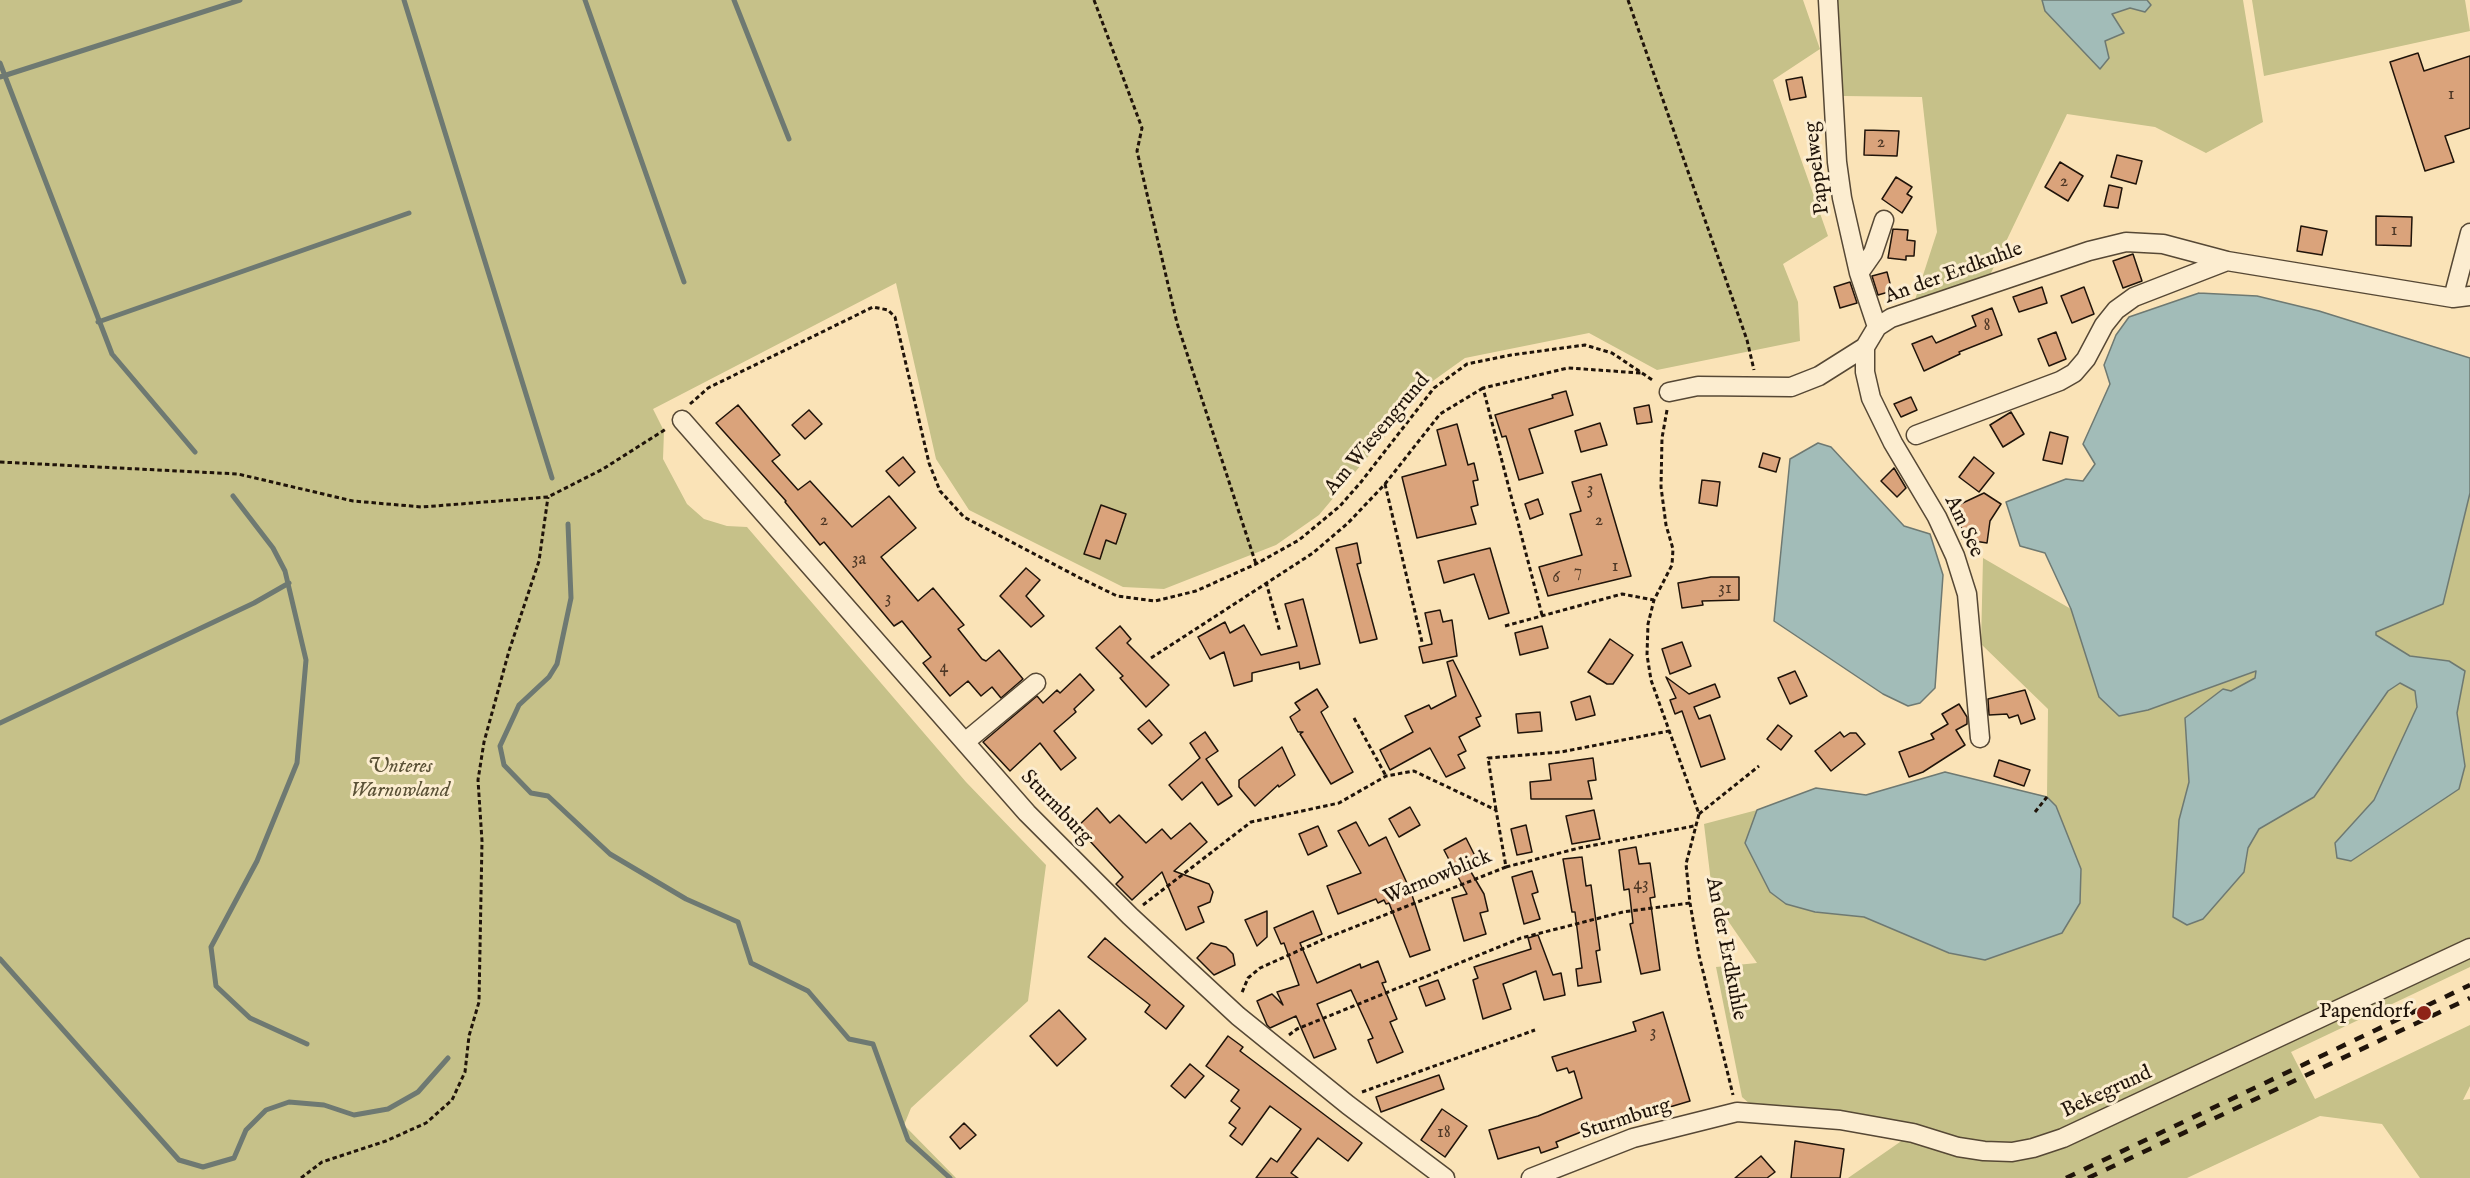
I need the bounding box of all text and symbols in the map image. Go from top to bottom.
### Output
house number: 1 [2448,84,2454,106]
street label: Pappelweg [1800,120,1836,216]
house number: 2 [1877,132,1885,154]
house number: 2 [2060,171,2068,193]
house number: 1 [2391,220,2397,242]
street label: An der Erdkuhle [1881,237,2027,311]
house number: 8 [1983,315,1991,337]
street label: Am Wiesengrund [1320,369,1436,501]
house number: 3 [1587,479,1593,501]
street label: Am See [1938,492,1988,562]
house number: 2 [820,510,828,532]
house number: 2 [1595,510,1603,532]
house number: 3a [852,549,866,571]
house number: 1 [1612,556,1618,578]
house number: 7 [1574,561,1582,583]
house number: 6 [1552,567,1560,589]
house number: 31 [1718,578,1732,600]
house number: 3 [885,588,891,610]
house number: 4 [940,657,948,679]
park label: Unteres Warnowland [350,755,450,805]
street label: Sturmburg [1014,765,1098,851]
street label: Warnowblick [1380,845,1496,911]
house number: 43 [1633,874,1649,896]
street label: An der Erdkuhle [1699,875,1751,1023]
place label: Papendorf [2319,1000,2410,1026]
marker: Papendorf [2415,1004,2433,1022]
house number: 3 [1650,1022,1656,1044]
street label: Bekegrund [2058,1061,2156,1125]
street label: Sturmburg [1577,1094,1675,1146]
house number: 18 [1437,1122,1451,1144]

